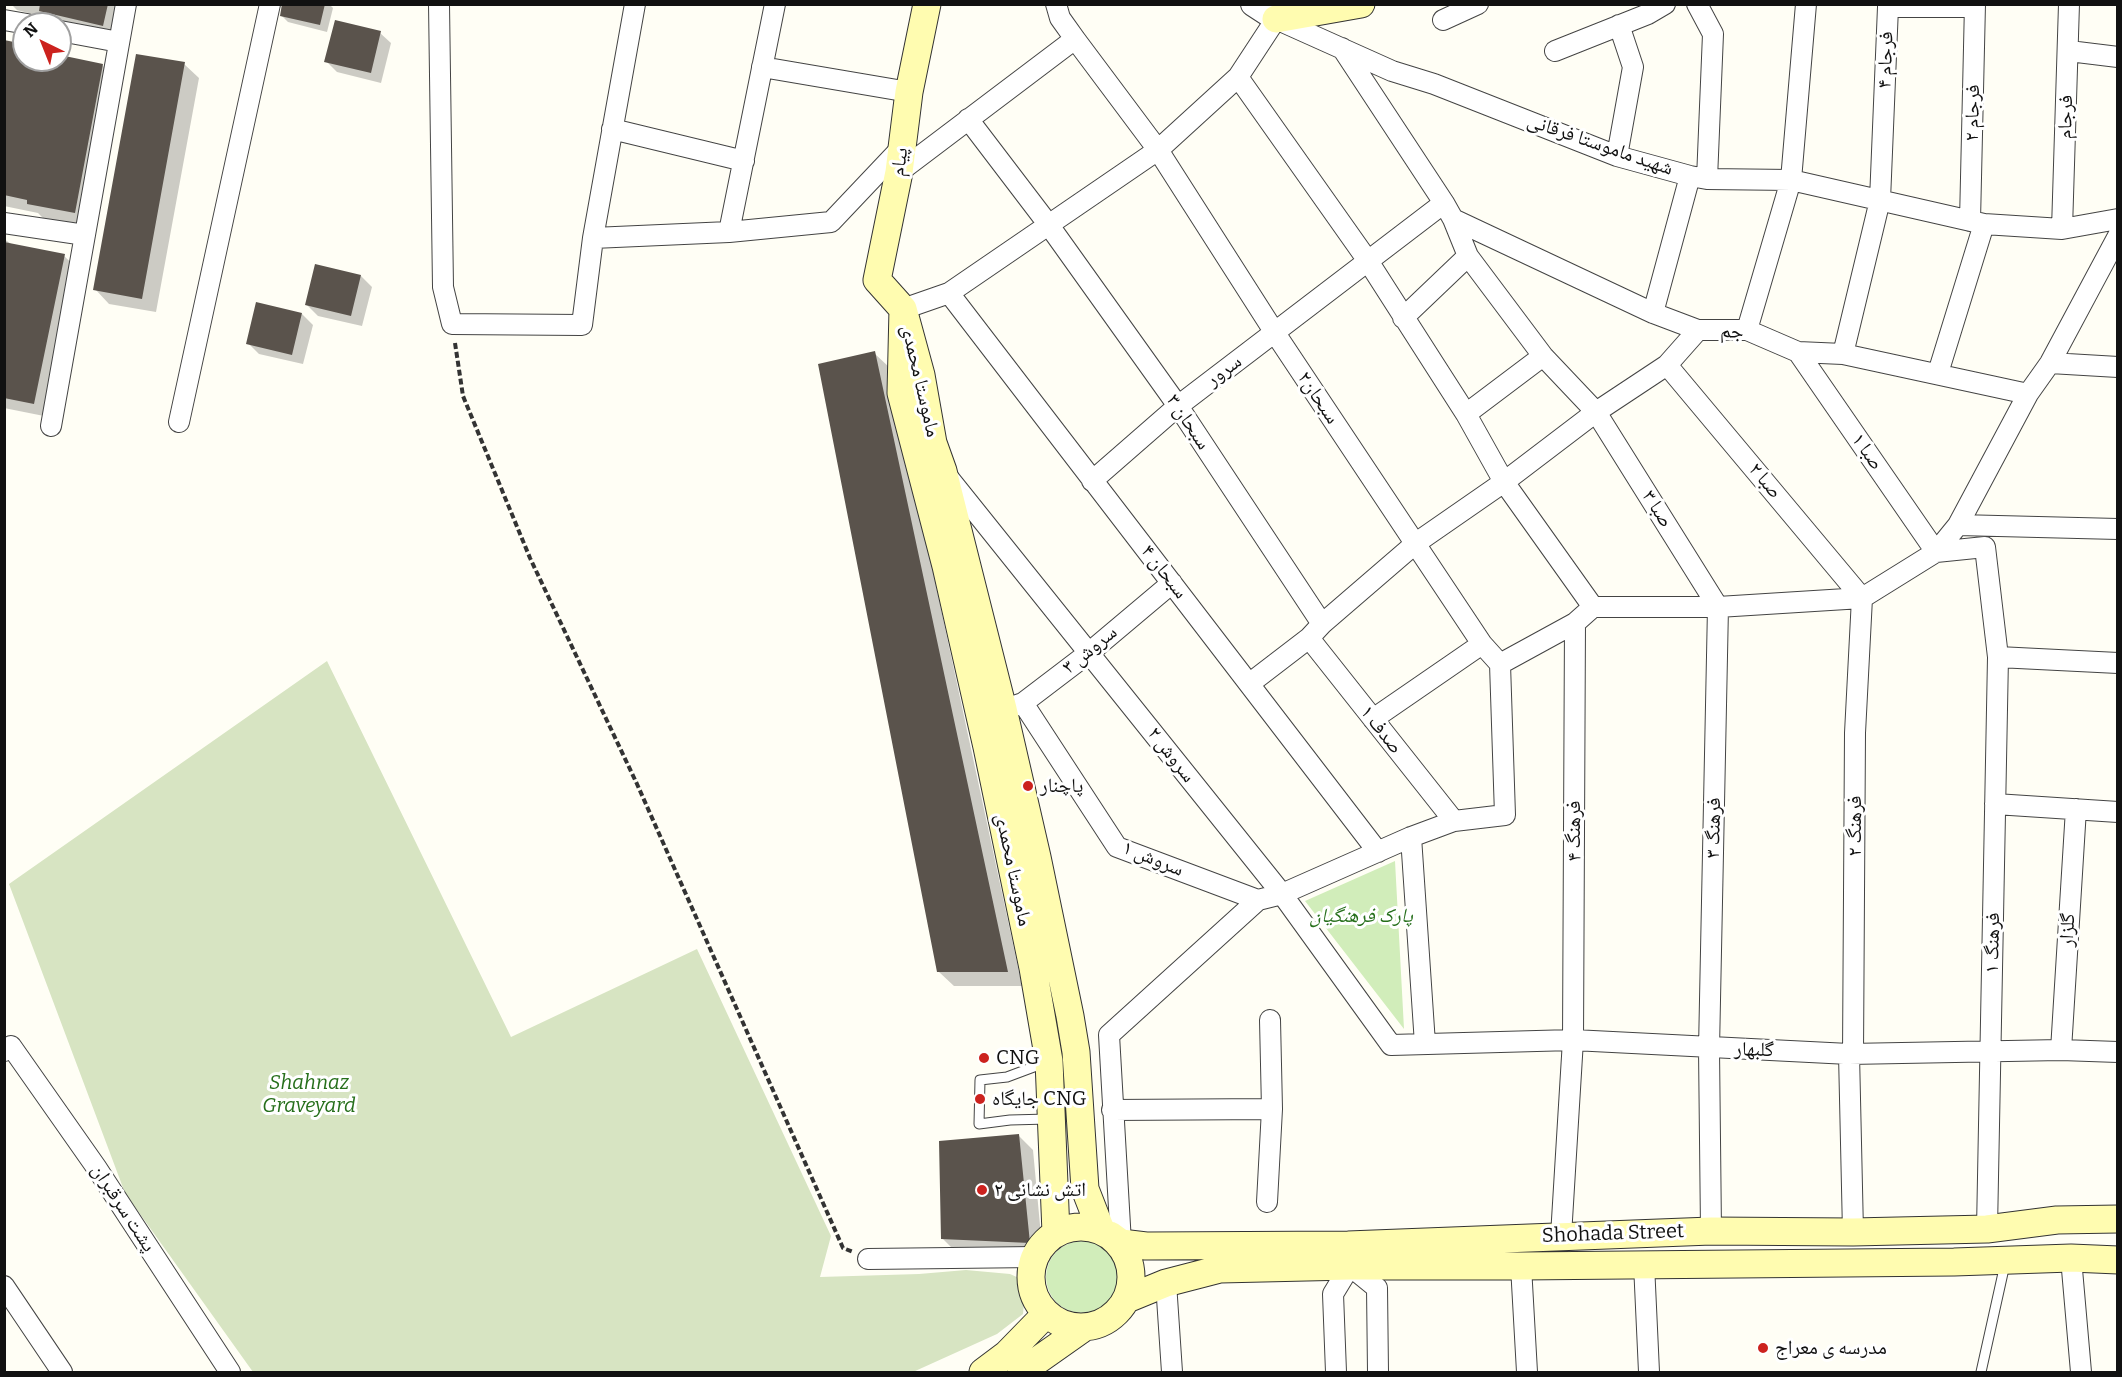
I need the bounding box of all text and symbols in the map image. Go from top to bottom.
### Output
north arrow [12,12,72,72]
text: N [20,19,42,41]
street label: فرجام ۴ [1873,31,1899,89]
street label: فرجام ۲ [1961,84,1985,142]
street label: فرجام [2053,95,2079,139]
street label: شهید ماموستا فرقانی [1524,109,1676,181]
street label: پیام [886,146,914,178]
street label: جم [1720,319,1744,345]
street label: ماموستا محمدی [895,322,945,440]
street label: سرور [1201,350,1247,392]
street label: سبحان۲ [1292,367,1344,429]
street label: سبحان ۳ [1161,390,1215,454]
street label: صبا ۱ [1846,429,1888,475]
street label: صبا ۲ [1743,458,1787,504]
street label: صبا ۳ [1636,486,1678,532]
street label: سبحان ۴ [1135,540,1193,604]
street label: سروش ۳ [1058,621,1122,679]
street label: صدف ۱ [1355,701,1407,759]
street label: سروش ۲ [1142,722,1200,788]
place label: پاچنار [1040,774,1083,798]
marker: پاچنار [1021,779,1035,793]
street label: فرهنگ ۲ [1843,796,1867,856]
street label: فرهنگ ۳ [1701,797,1727,859]
street label: فرهنگ ۴ [1562,801,1586,861]
street label: ماموستا محمدی [989,811,1037,929]
street label: سروش ۱ [1119,836,1187,882]
park label: پارک فرهنگیان [1309,904,1413,928]
street label: فرهنگ ۱ [1980,912,2006,974]
street label: گلزار [2055,913,2081,947]
street label: گلبهار [1734,1037,1774,1063]
place label: CNG [996,1046,1040,1070]
marker: CNG [977,1051,991,1065]
park label: Shahnaz Graveyard [262,1071,356,1118]
place label: جایگاه CNG [992,1087,1087,1111]
marker: جایگاه CNG [973,1092,987,1106]
street label: پشت سرقبران [86,1159,160,1257]
place label: اتش نشانی ۲ [994,1178,1086,1202]
marker: اتش نشانی ۲ [975,1183,989,1197]
street label: Shohada Street [1541,1220,1685,1248]
place label: مدرسه ی معراج [1775,1336,1887,1360]
marker: مدرسه ی معراج [1756,1341,1770,1355]

